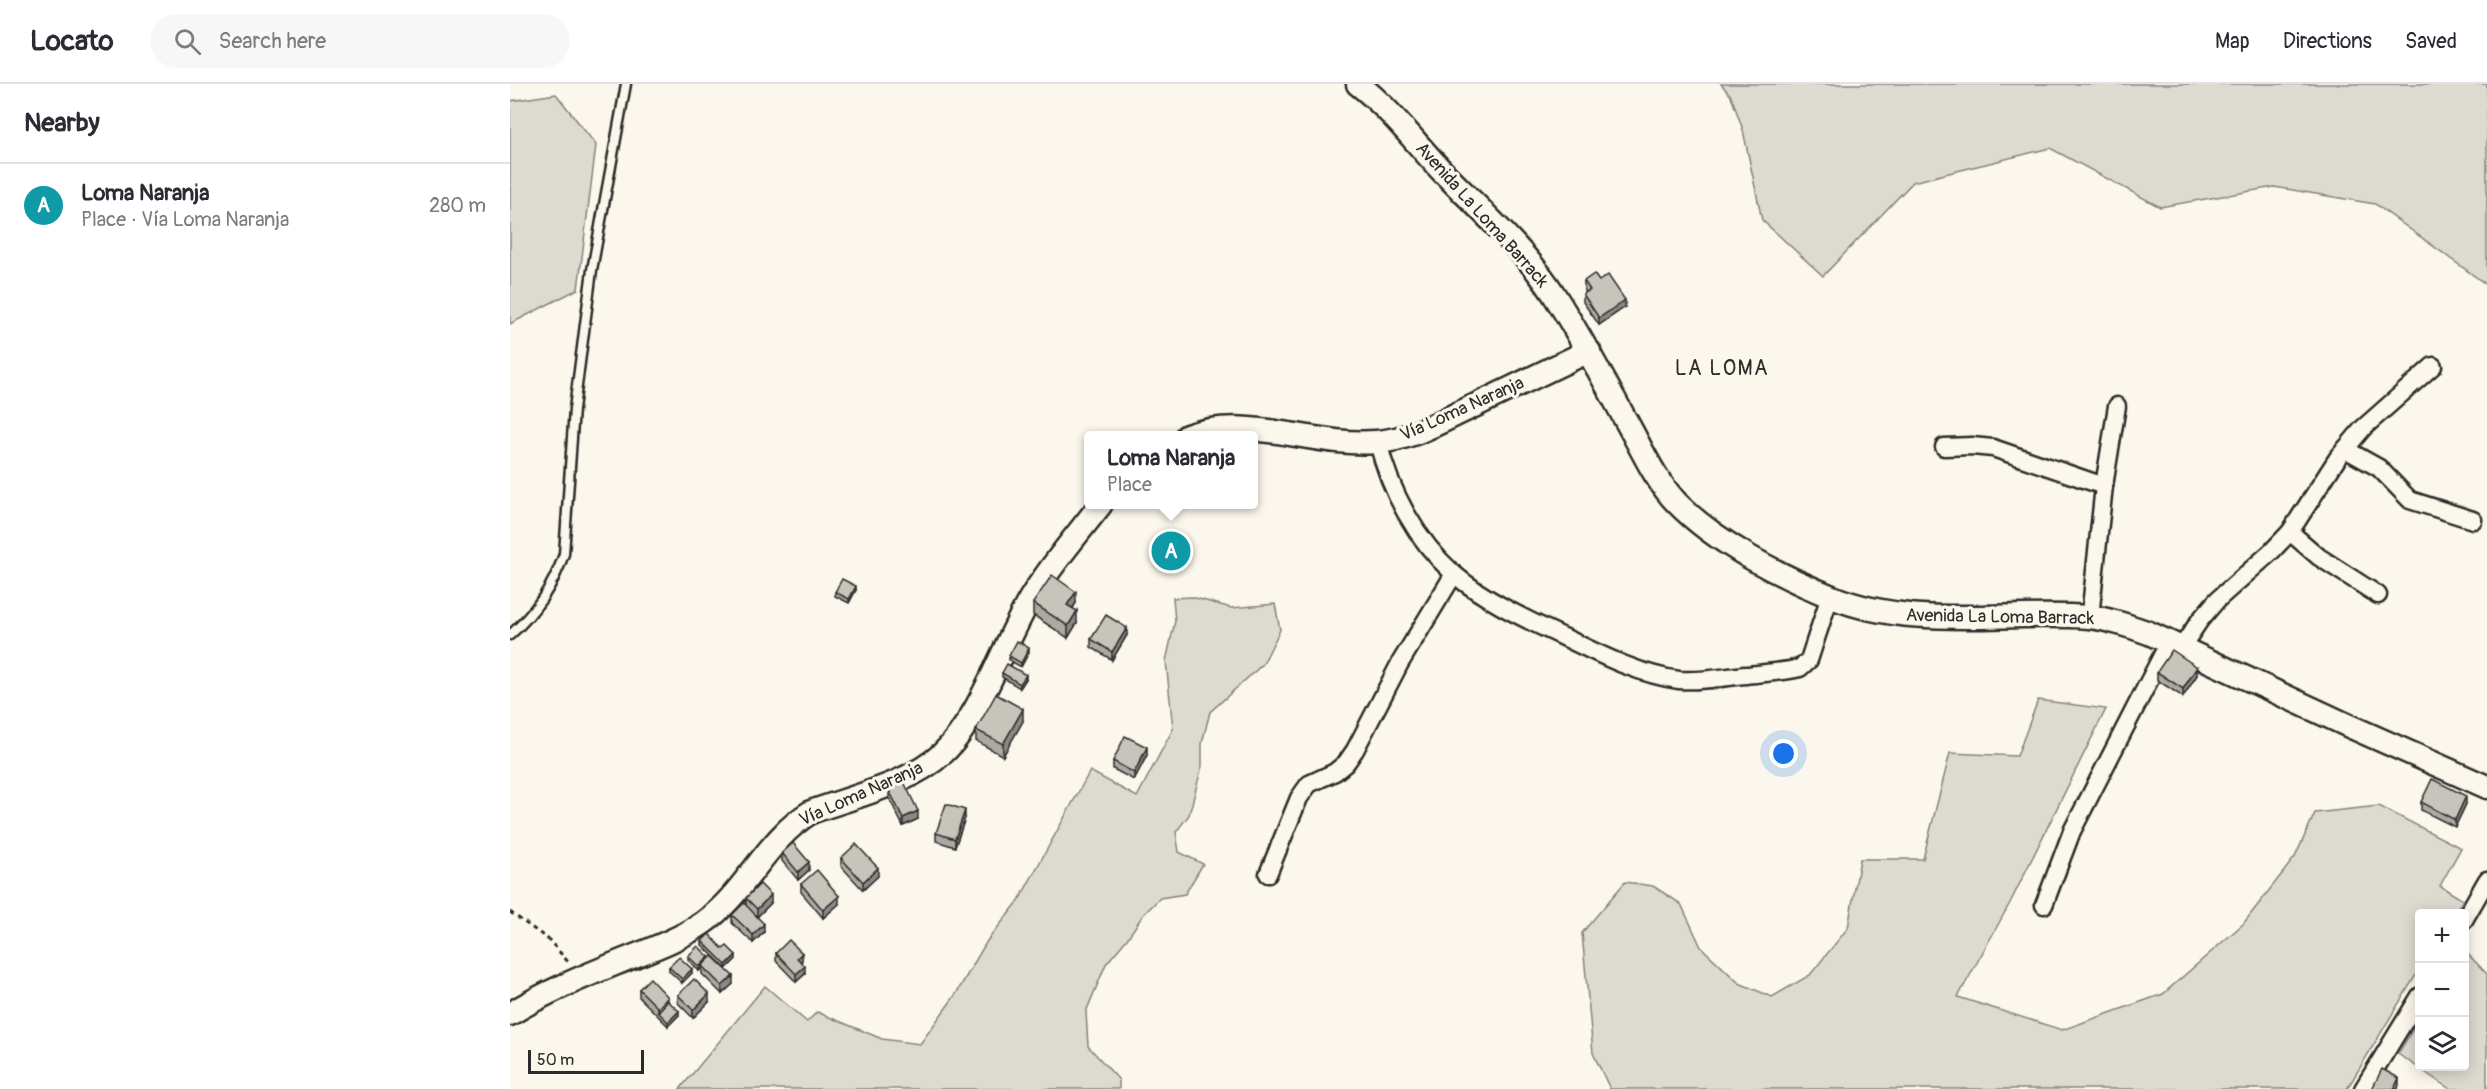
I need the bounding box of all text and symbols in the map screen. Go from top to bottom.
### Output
search box [150,14,570,68]
text: Locato [30,24,114,59]
icon: search [171,25,204,58]
text: Search here [219,27,326,55]
text: Map [2215,28,2250,55]
text: Directions [2283,28,2372,55]
text: Saved [2405,28,2457,55]
text: Nearby [24,107,100,139]
street label: Avenida La Loma Barrack [1411,137,1554,293]
text: Loma Naranja [81,179,209,207]
text: A [37,193,50,218]
text: 280 m [429,193,486,218]
text: Place · Vía Loma Naranja [81,207,289,232]
district label: LA LOMA [1675,355,1769,382]
street label: Vía Loma Naranja [1397,371,1527,447]
popup [1084,431,1258,509]
text: Loma Naranja [1107,444,1235,472]
text: Place [1107,472,1152,497]
pin: A [1152,528,1190,574]
street label: Avenida La Loma Barrack [1906,604,2095,630]
your location [1769,739,1798,768]
street label: Vía Loma Naranja [796,756,926,832]
map controls [2415,909,2469,1071]
button: + [2415,909,2469,963]
button: − [2415,963,2469,1017]
button: layers [2415,1017,2469,1071]
scale bar [528,1047,644,1074]
text: 50 m [537,1050,574,1070]

